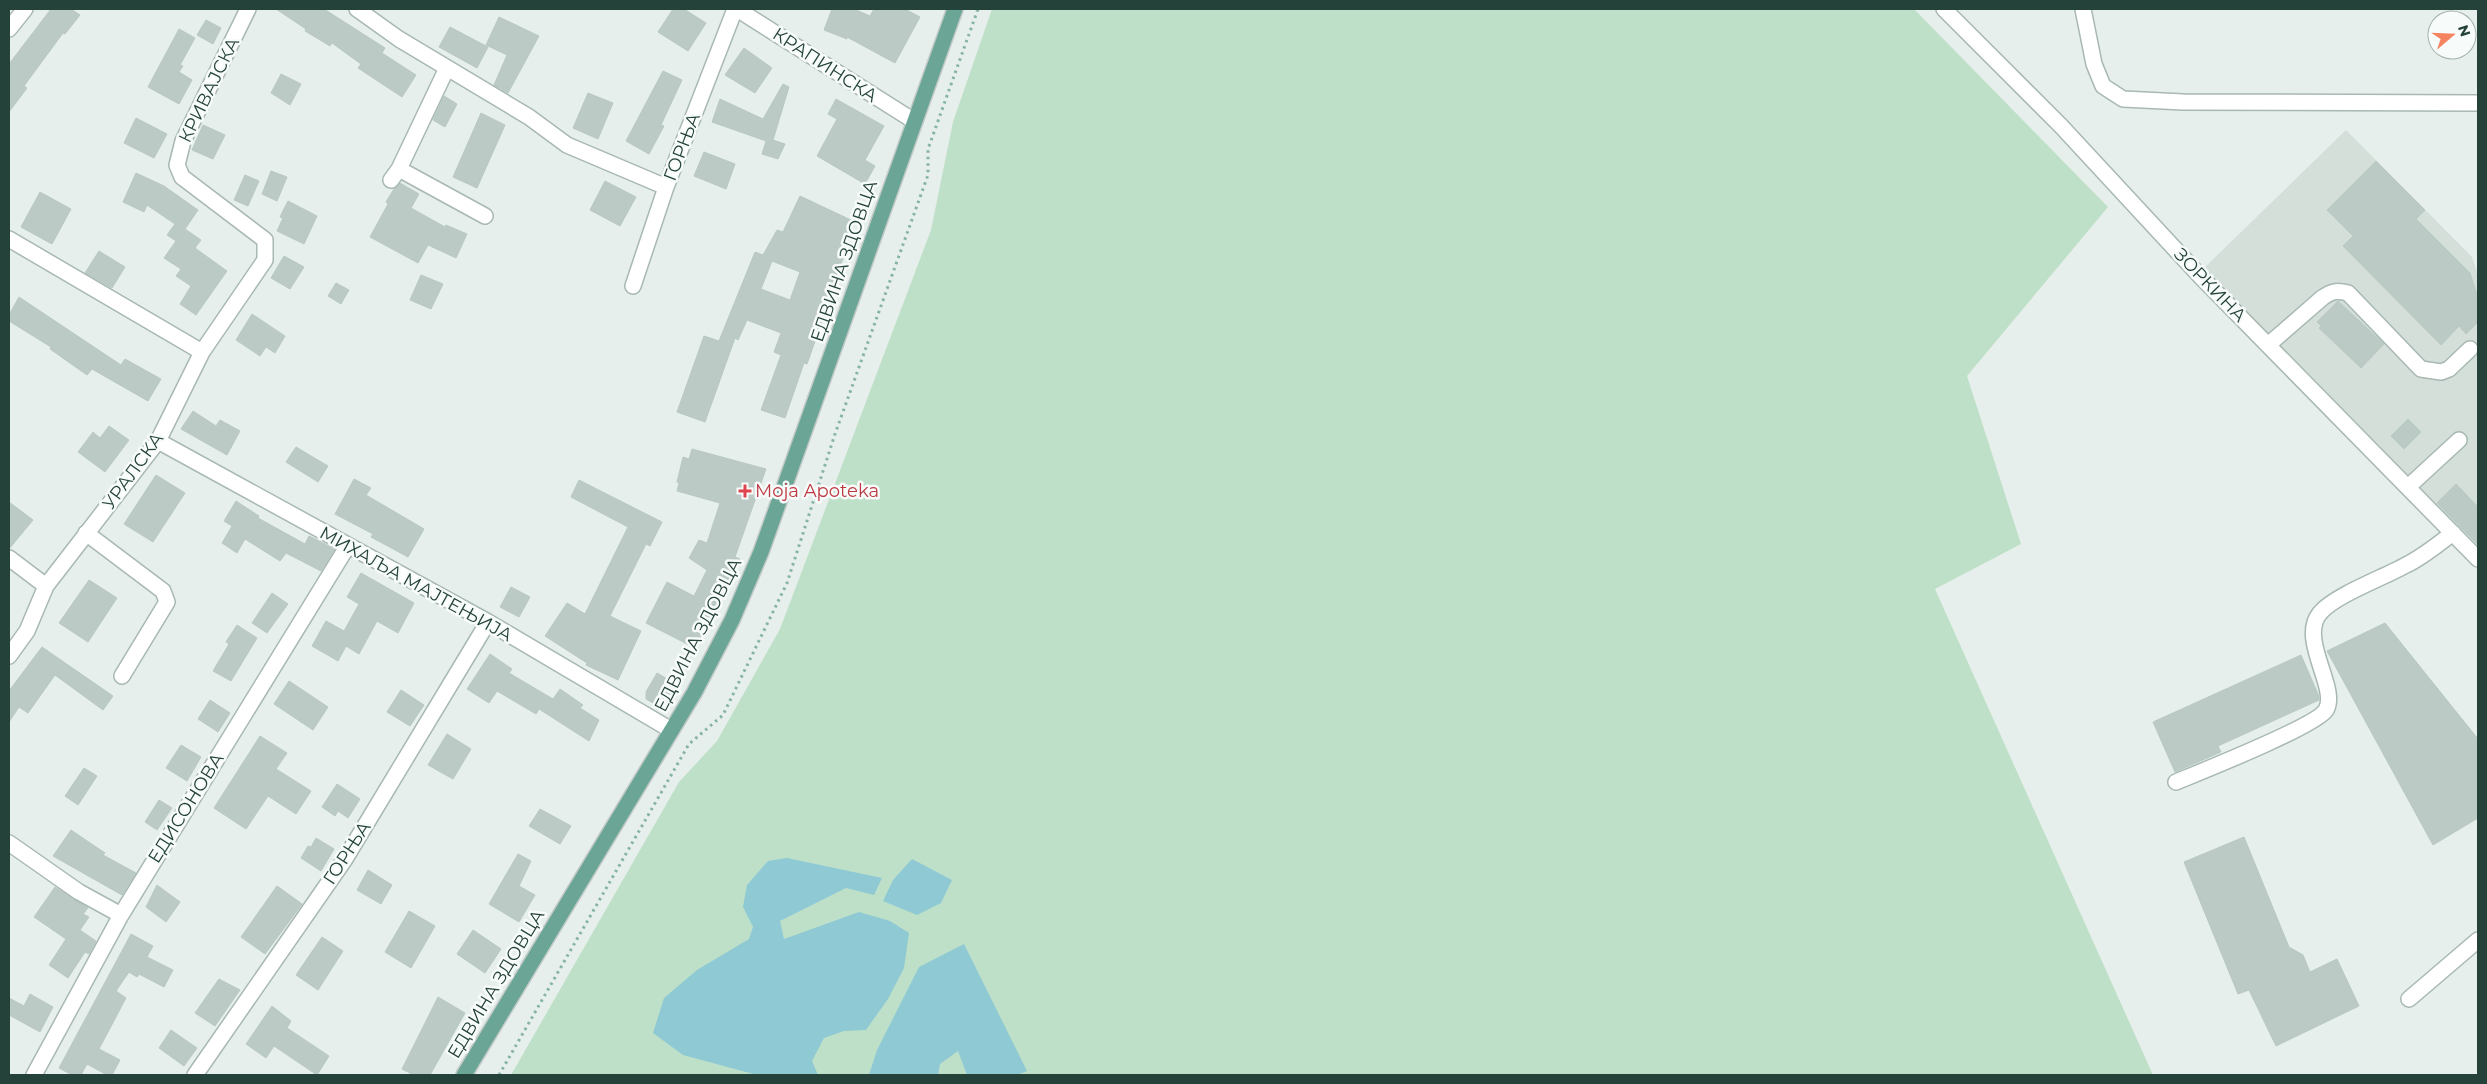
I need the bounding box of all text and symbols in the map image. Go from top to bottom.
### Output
north arrow [2427,10,2477,60]
text: N [2454,22,2475,39]
street label: КРАПИНСКА [769,23,882,107]
street label: КРИВАЈСКА [174,33,244,146]
street label: ГОРЊА [659,109,705,184]
street label: ЕДВИНА ЗДОВЦА [806,177,882,345]
street label: ЗОРКИНА [2169,243,2251,327]
street label: УРАЛСКА [98,428,169,514]
place label: Moja Apoteka [755,480,879,502]
marker: Moja Apoteka [739,485,751,497]
street label: МИХАЉА МАЈТЕЊИЈА [316,522,517,647]
street label: ЕДВИНА ЗДОВЦА [650,554,747,716]
street label: ЕДИСОНОВА [143,748,229,867]
street label: ГОРЊА [318,817,376,889]
street label: ЕДВИНА ЗДОВЦА [443,905,549,1062]

